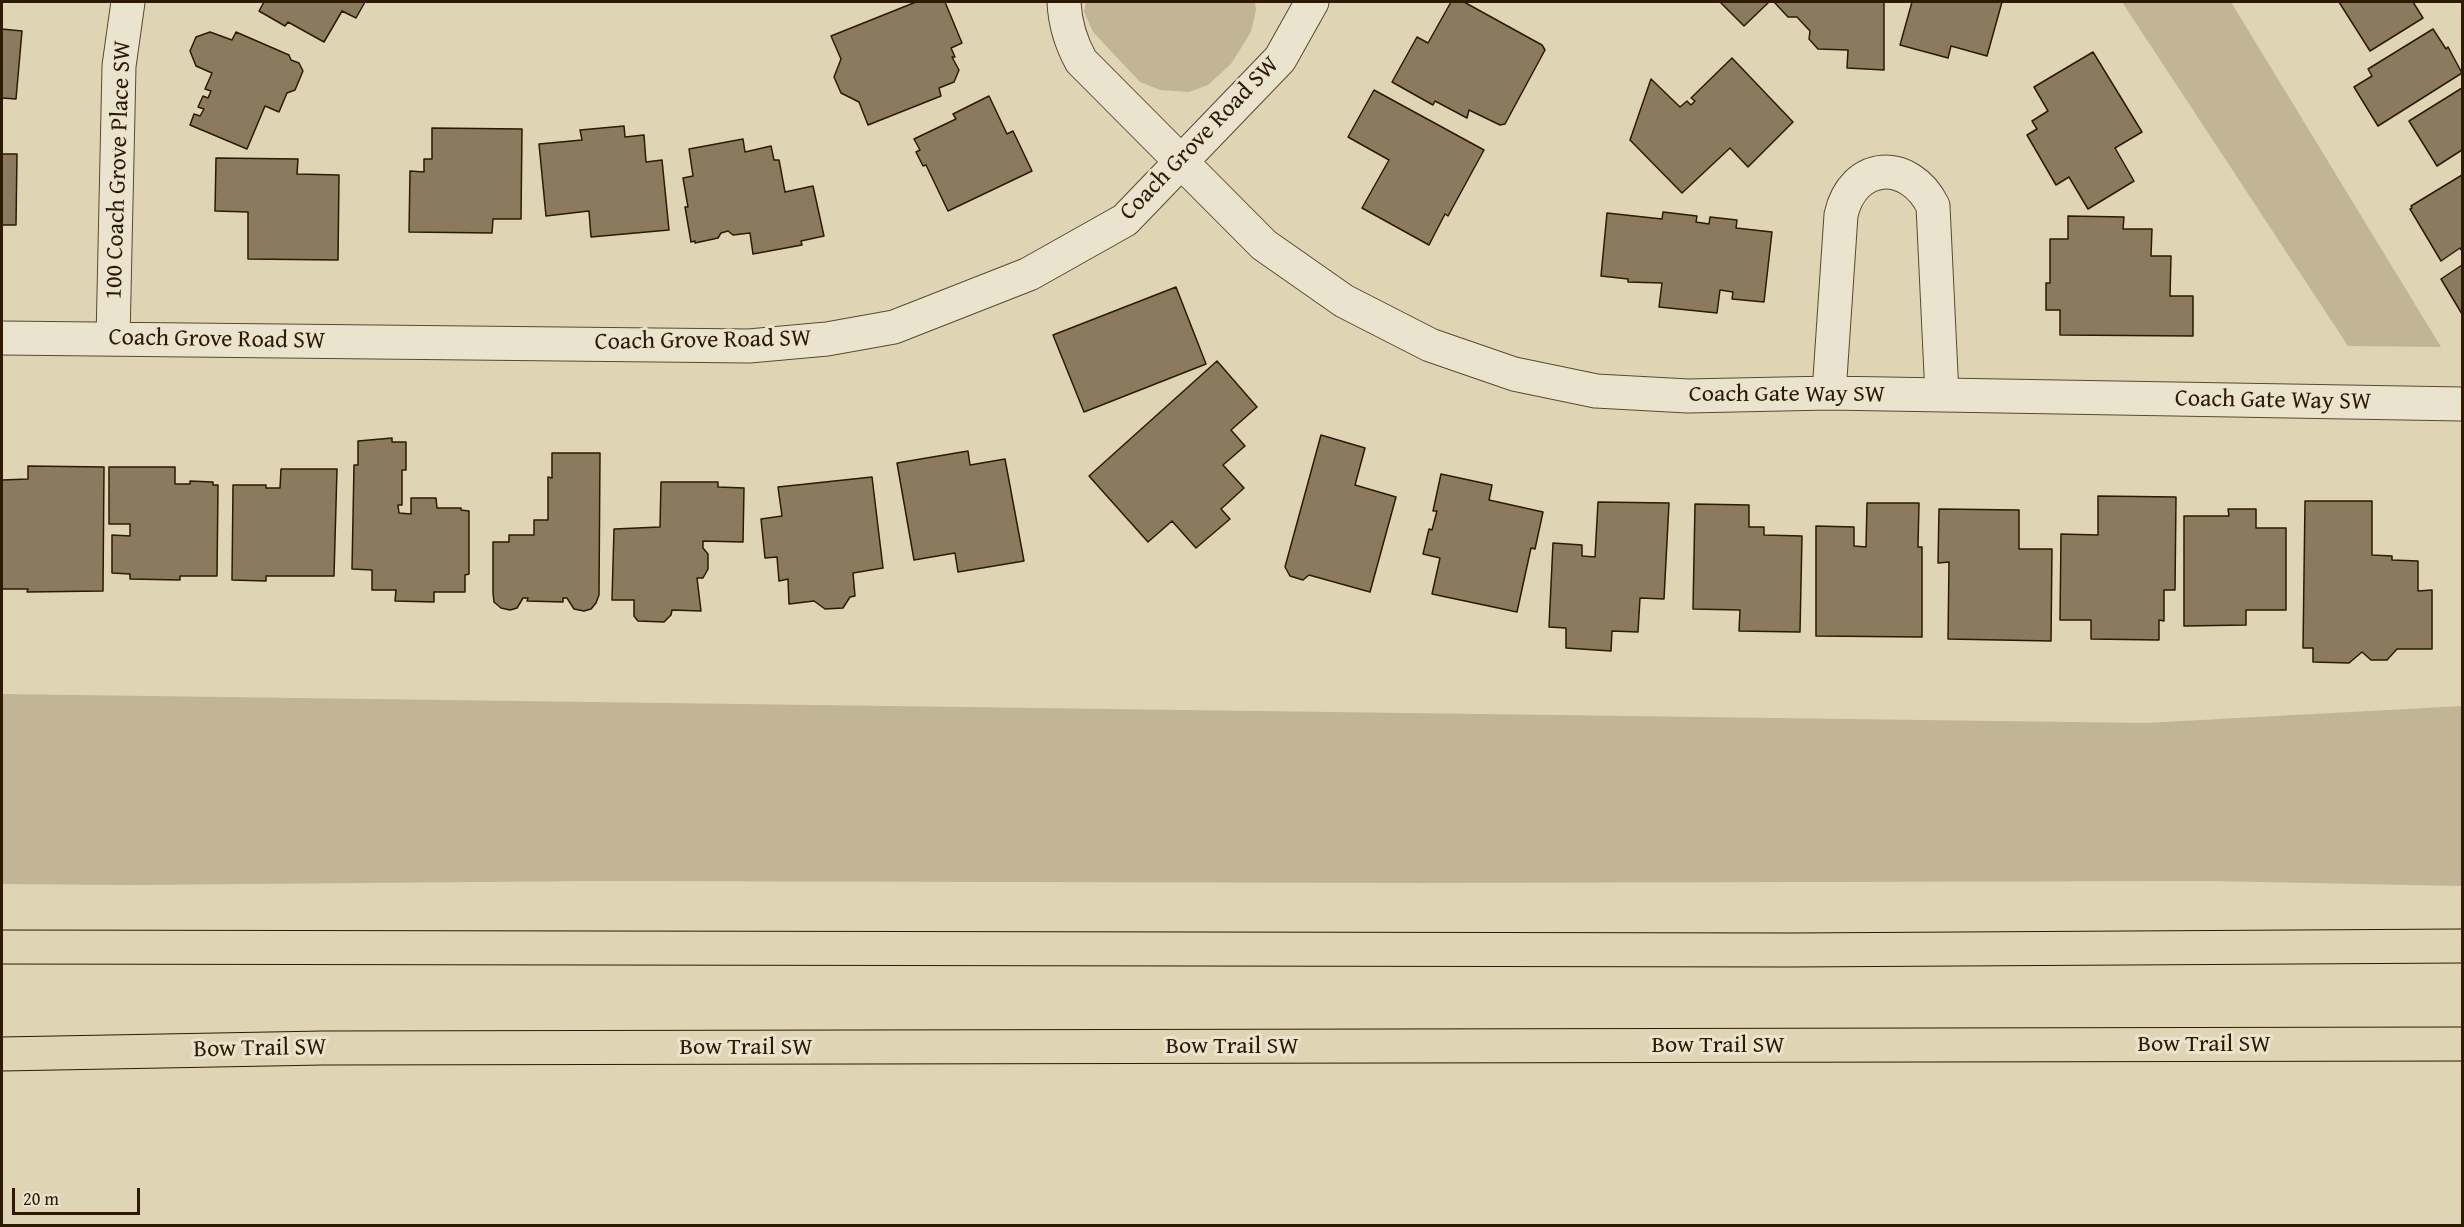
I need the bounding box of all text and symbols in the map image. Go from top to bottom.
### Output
street label: 100 Coach Grove Place SW [100,40,138,300]
street label: Coach Grove Road SW [1114,51,1286,227]
street label: Coach Grove Road SW [108,324,326,356]
street label: Coach Grove Road SW [594,325,812,357]
street label: Coach Gate Way SW [1689,381,1885,409]
street label: Coach Gate Way SW [2175,385,2371,417]
street label: Bow Trail SW [2137,1031,2271,1059]
street label: Bow Trail SW [1651,1032,1785,1060]
street label: Bow Trail SW [193,1033,327,1065]
street label: Bow Trail SW [1165,1033,1299,1061]
street label: Bow Trail SW [679,1034,813,1062]
scale bar [15,1176,142,1214]
text: 20 m [23,1185,59,1212]

